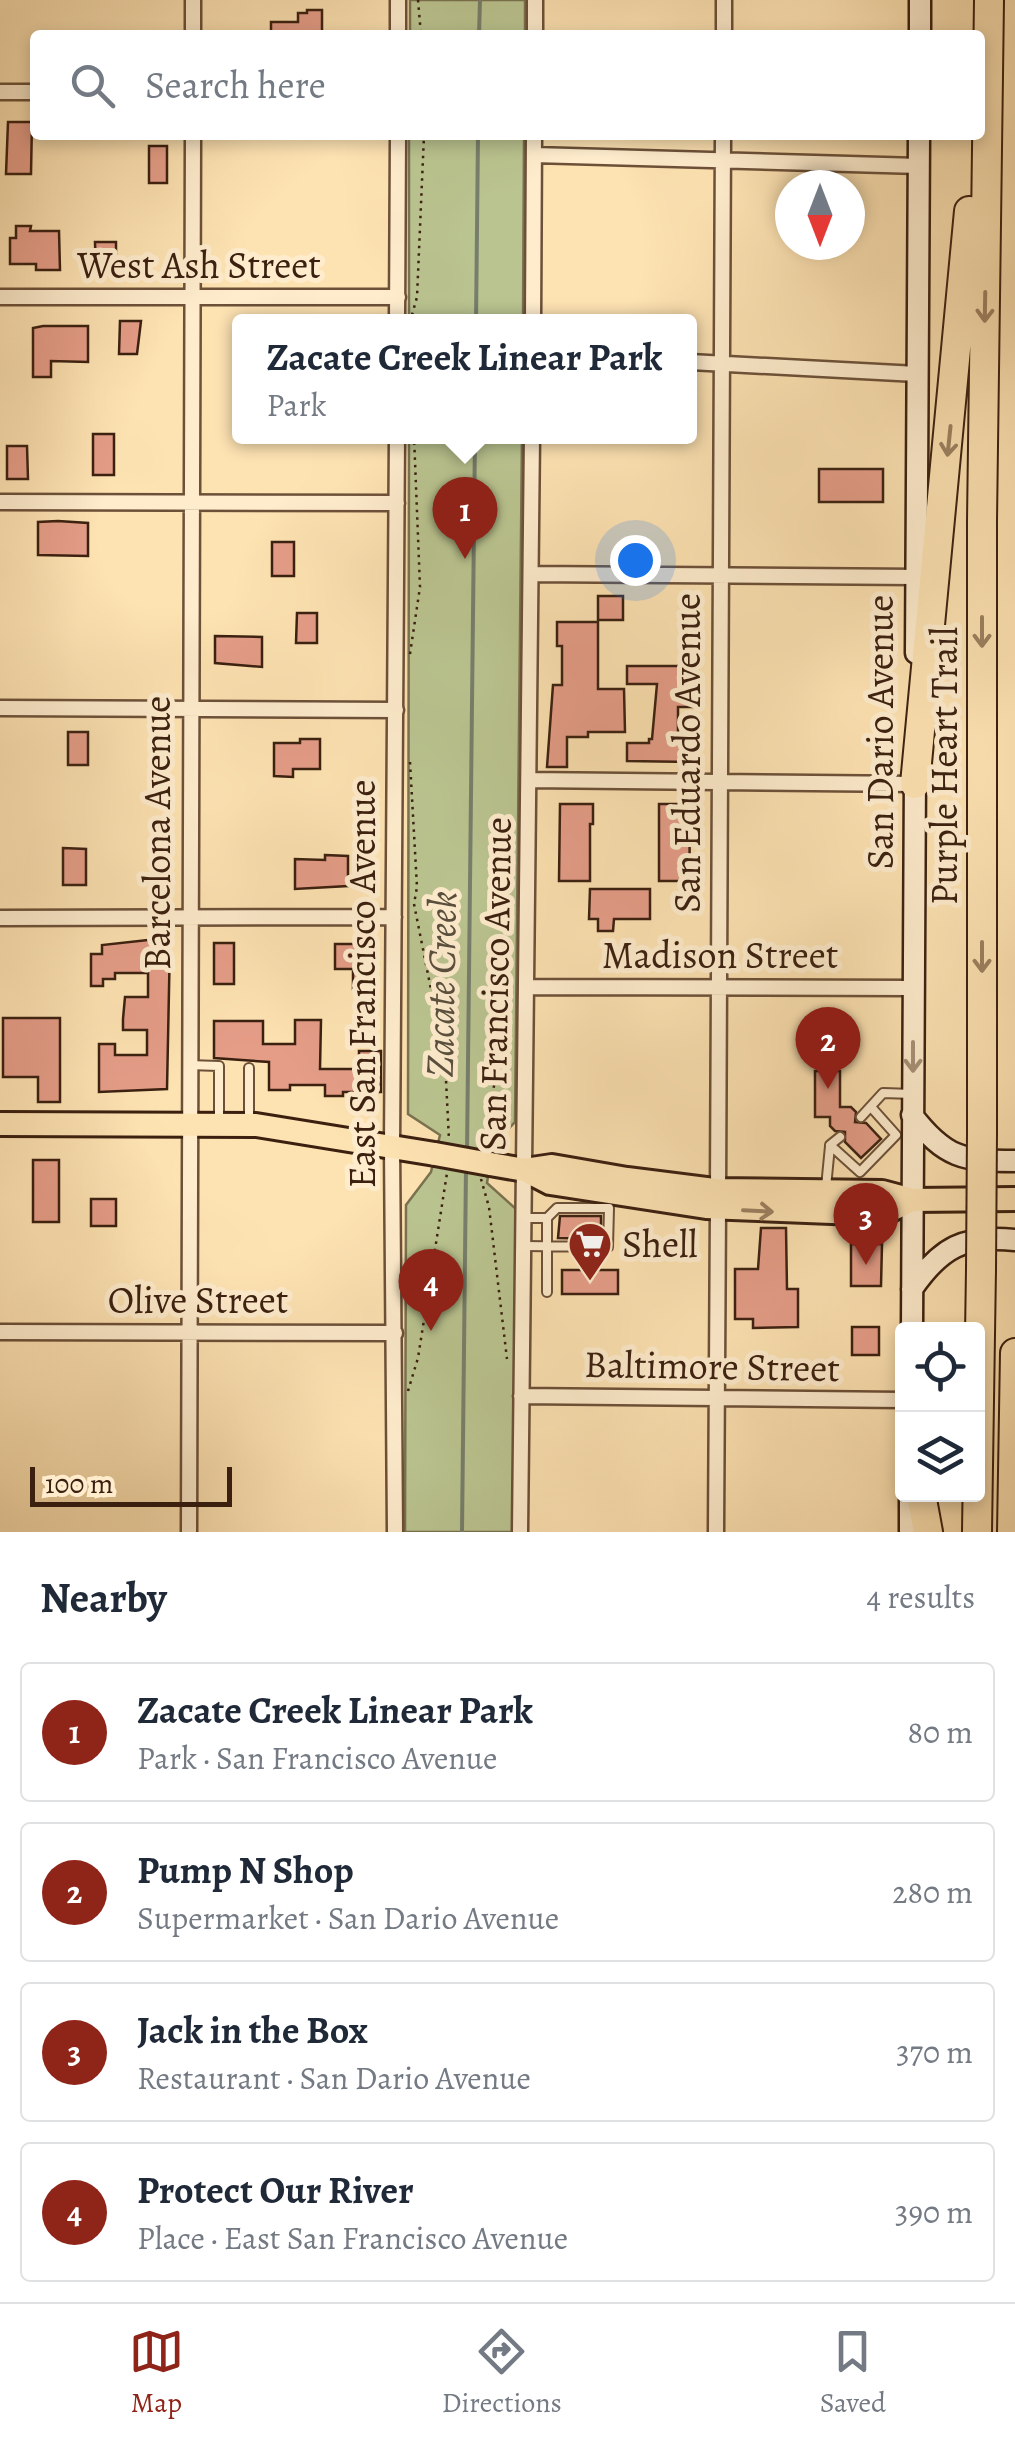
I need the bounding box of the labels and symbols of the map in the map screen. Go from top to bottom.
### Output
north arrow [775,170,865,260]
street label: West Ash Street [76,239,321,291]
one-way arrow [975,291,994,323]
one-way arrow [939,425,958,457]
pin: 1 [432,476,498,559]
your location [610,535,661,586]
street label: San Eduardo Avenue [661,593,713,913]
street label: San Dario Avenue [854,595,906,869]
one-way arrow [972,616,992,648]
street label: Purple Heart Trail [918,627,970,905]
street label: Barcelona Avenue [131,696,183,970]
street label: East San Francisco Avenue [336,780,388,1188]
street label: San Francisco Avenue [466,817,524,1151]
water label: Zacate Creek [412,890,470,1078]
street label: Madison Street [602,929,838,981]
one-way arrow [972,940,992,973]
pin: 2 [796,1006,860,1089]
one-way arrow [904,1040,922,1072]
pin: 3 [834,1182,898,1265]
one-way arrow [741,1202,773,1221]
place label: Shell [622,1218,698,1270]
supermarket icon: Shell [567,1221,613,1282]
pin: 4 [398,1248,464,1331]
street label: Olive Street [108,1274,288,1326]
street label: Baltimore Street [584,1338,840,1394]
scale bar [30,1462,232,1506]

